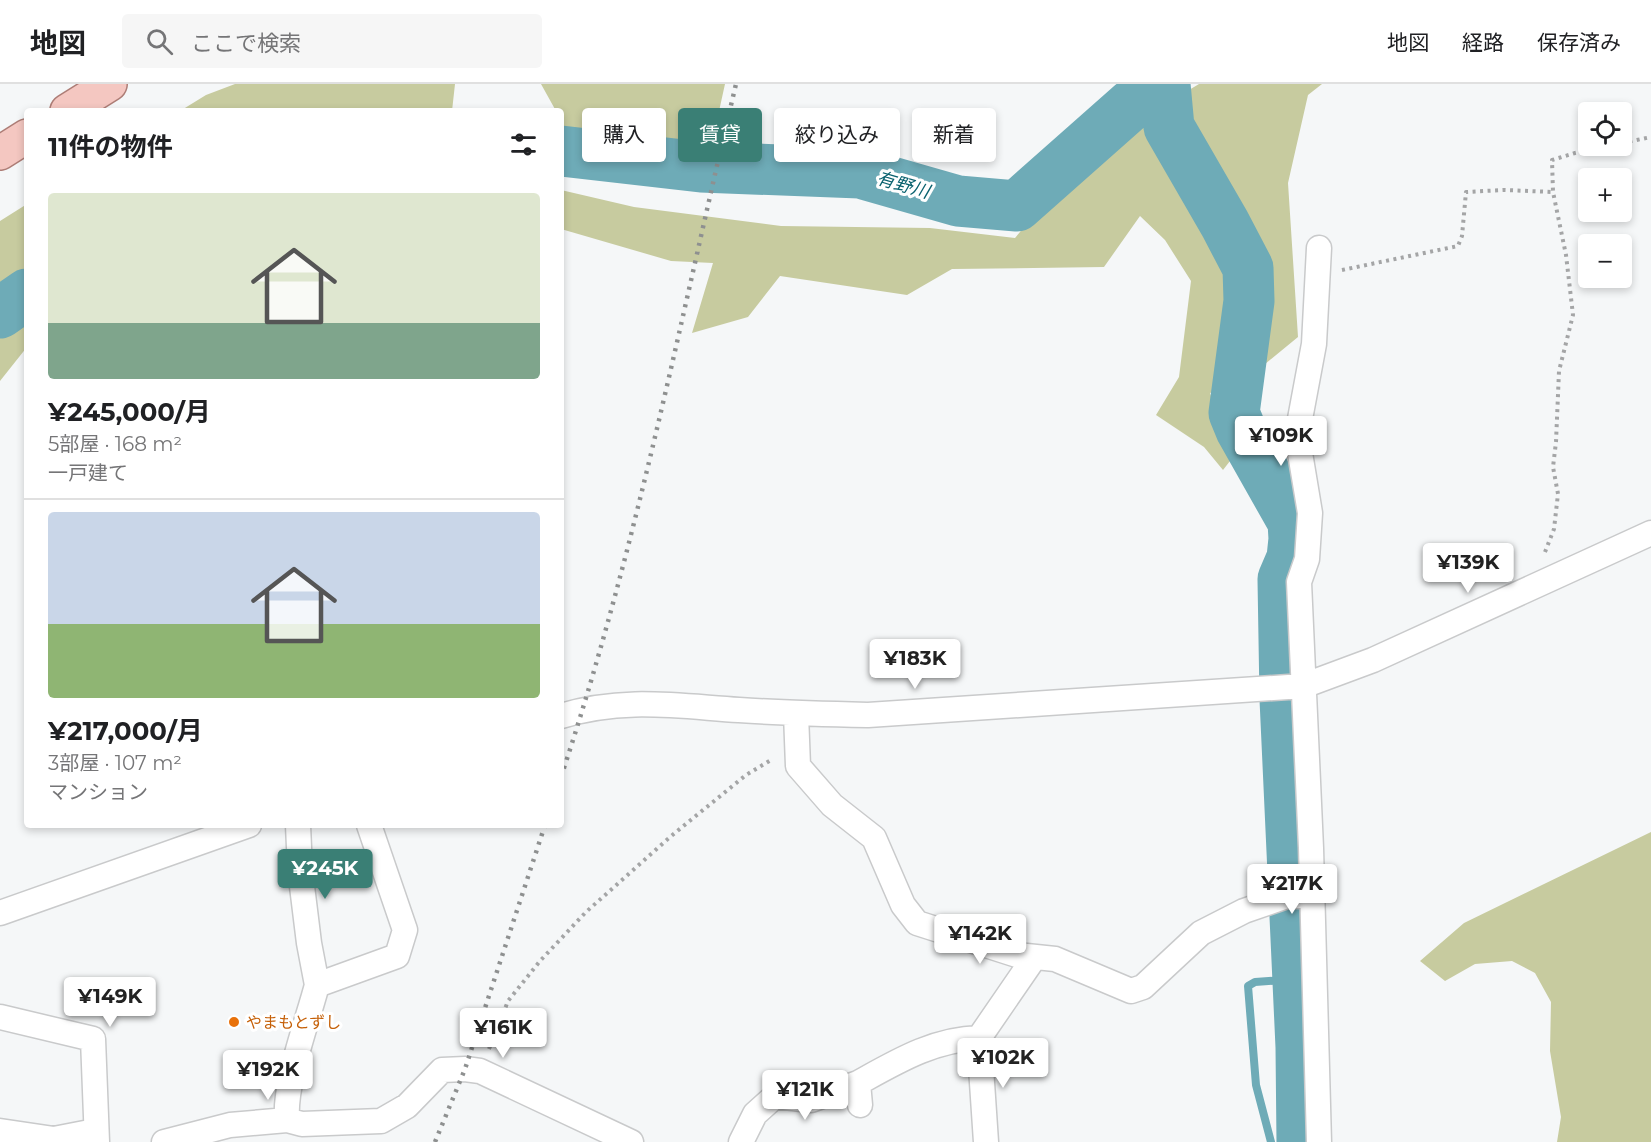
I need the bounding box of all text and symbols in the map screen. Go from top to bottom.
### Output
search box [122,14,542,68]
icon: search [143,25,176,58]
text: 地図 [30,26,86,60]
text: ここで検索 [191,30,301,57]
text: 地図 [1387,30,1429,55]
text: 経路 [1462,30,1504,55]
text: 保存済み [1537,30,1621,55]
map controls [1578,102,1632,288]
button: locate [1578,102,1632,156]
chip: 購入 [582,108,666,162]
chip: 賃貸 [678,108,762,162]
chip: 絞り込み [774,108,900,162]
chip: 新着 [912,108,996,162]
icon: filters [507,128,540,161]
text: 11件の物件 [48,131,172,163]
water label: 有野川 [874,167,934,204]
button: + [1578,168,1632,222]
icon: home [240,232,348,340]
button: − [1578,234,1632,288]
text: ¥245,000/月 [48,396,211,428]
pin: ¥109K [1239,416,1323,467]
text: ¥109K [1249,423,1313,447]
text: 5部屋 · 168 m² [48,432,182,456]
text: 一戸建て [48,461,128,485]
pin: ¥139K [1426,543,1510,594]
text: ¥139K [1437,550,1499,574]
icon: home [240,551,348,659]
pin: ¥183K [873,639,957,690]
text: ¥183K [884,646,947,670]
text: ¥217,000/月 [48,715,203,747]
text: 3部屋 · 107 m² [48,751,182,775]
text: マンション [48,780,148,804]
pin: ¥245K [283,849,367,900]
text: ¥245K [292,856,358,880]
pin: ¥217K [1250,864,1334,915]
text: ¥217K [1261,871,1323,895]
pin: ¥142K [938,914,1022,965]
text: ¥142K [948,921,1012,945]
pin: ¥149K [68,977,152,1028]
text: ¥149K [78,984,142,1008]
pin: ¥161K [461,1008,545,1059]
place label: やまもとずし [246,1013,341,1032]
marker: やまもとずし [227,1015,241,1029]
text: ¥161K [474,1015,532,1039]
pin: ¥102K [961,1038,1045,1089]
text: ¥102K [971,1045,1035,1069]
pin: ¥192K [226,1050,310,1101]
text: ¥192K [237,1057,299,1081]
pin: ¥121K [763,1070,847,1121]
text: ¥121K [776,1077,834,1101]

